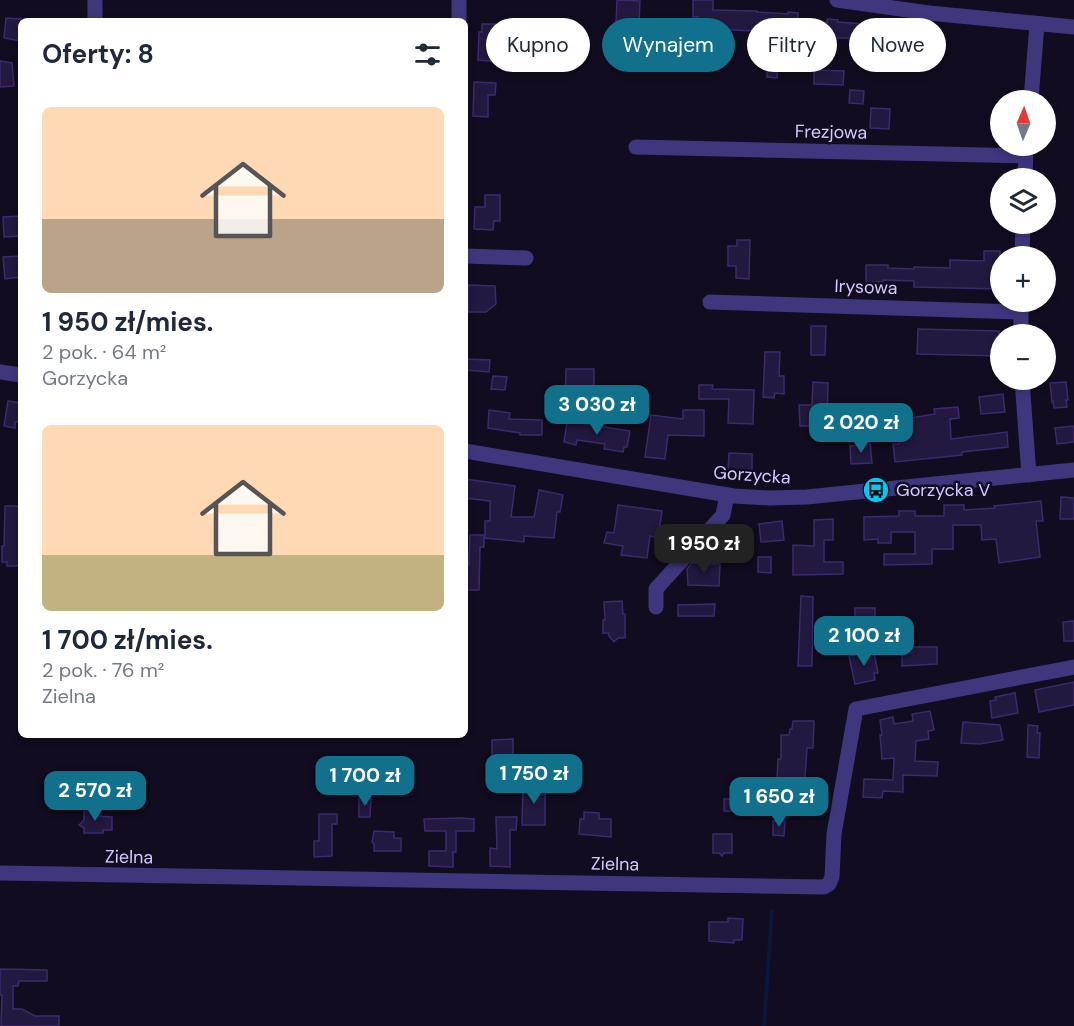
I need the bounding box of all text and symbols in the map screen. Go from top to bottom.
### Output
chip: Kupno [486,18,590,72]
chip: Wynajem [602,18,735,72]
chip: Filtry [747,18,837,72]
chip: Nowe [849,18,946,72]
text: Oferty: 8 [42,37,154,71]
icon: filters [411,38,444,71]
north arrow [990,90,1056,156]
map controls [990,90,1056,390]
street label: Frezjowa [795,119,867,145]
icon: home [189,146,297,254]
button: layers [990,168,1056,234]
button: + [990,246,1056,312]
street label: Irysowa [834,274,898,300]
text: 1 950 zł/mies. [42,305,213,339]
button: − [990,324,1056,390]
text: 2 pok. · 64 m² [42,339,166,365]
text: Gorzycka [42,365,128,391]
pin: 3 030 zł [535,385,659,436]
text: 3 030 zł [558,391,636,417]
pin: 2 020 zł [799,403,923,454]
text: 2 020 zł [823,409,899,435]
street label: Gorzycka [713,460,791,490]
icon: home [189,464,297,572]
bus stop icon: Gorzycka V [861,475,891,505]
place label: Gorzycka V [896,478,990,502]
pin: 1 950 zł [642,524,766,575]
text: 1 950 zł [668,530,740,556]
pin: 2 100 zł [802,616,926,667]
text: 2 100 zł [828,622,900,648]
text: 1 700 zł/mies. [42,623,213,657]
text: 2 pok. · 76 m² [42,657,164,683]
text: Zielna [42,683,96,709]
pin: 1 750 zł [472,754,596,805]
pin: 1 700 zł [303,756,427,807]
text: 1 750 zł [499,760,569,786]
text: 1 700 zł [329,762,401,788]
pin: 2 570 zł [33,771,157,822]
text: 2 570 zł [58,777,132,803]
pin: 1 650 zł [717,777,841,828]
text: 1 650 zł [743,783,815,809]
street label: Zielna [105,845,153,869]
street label: Zielna [591,852,639,876]

